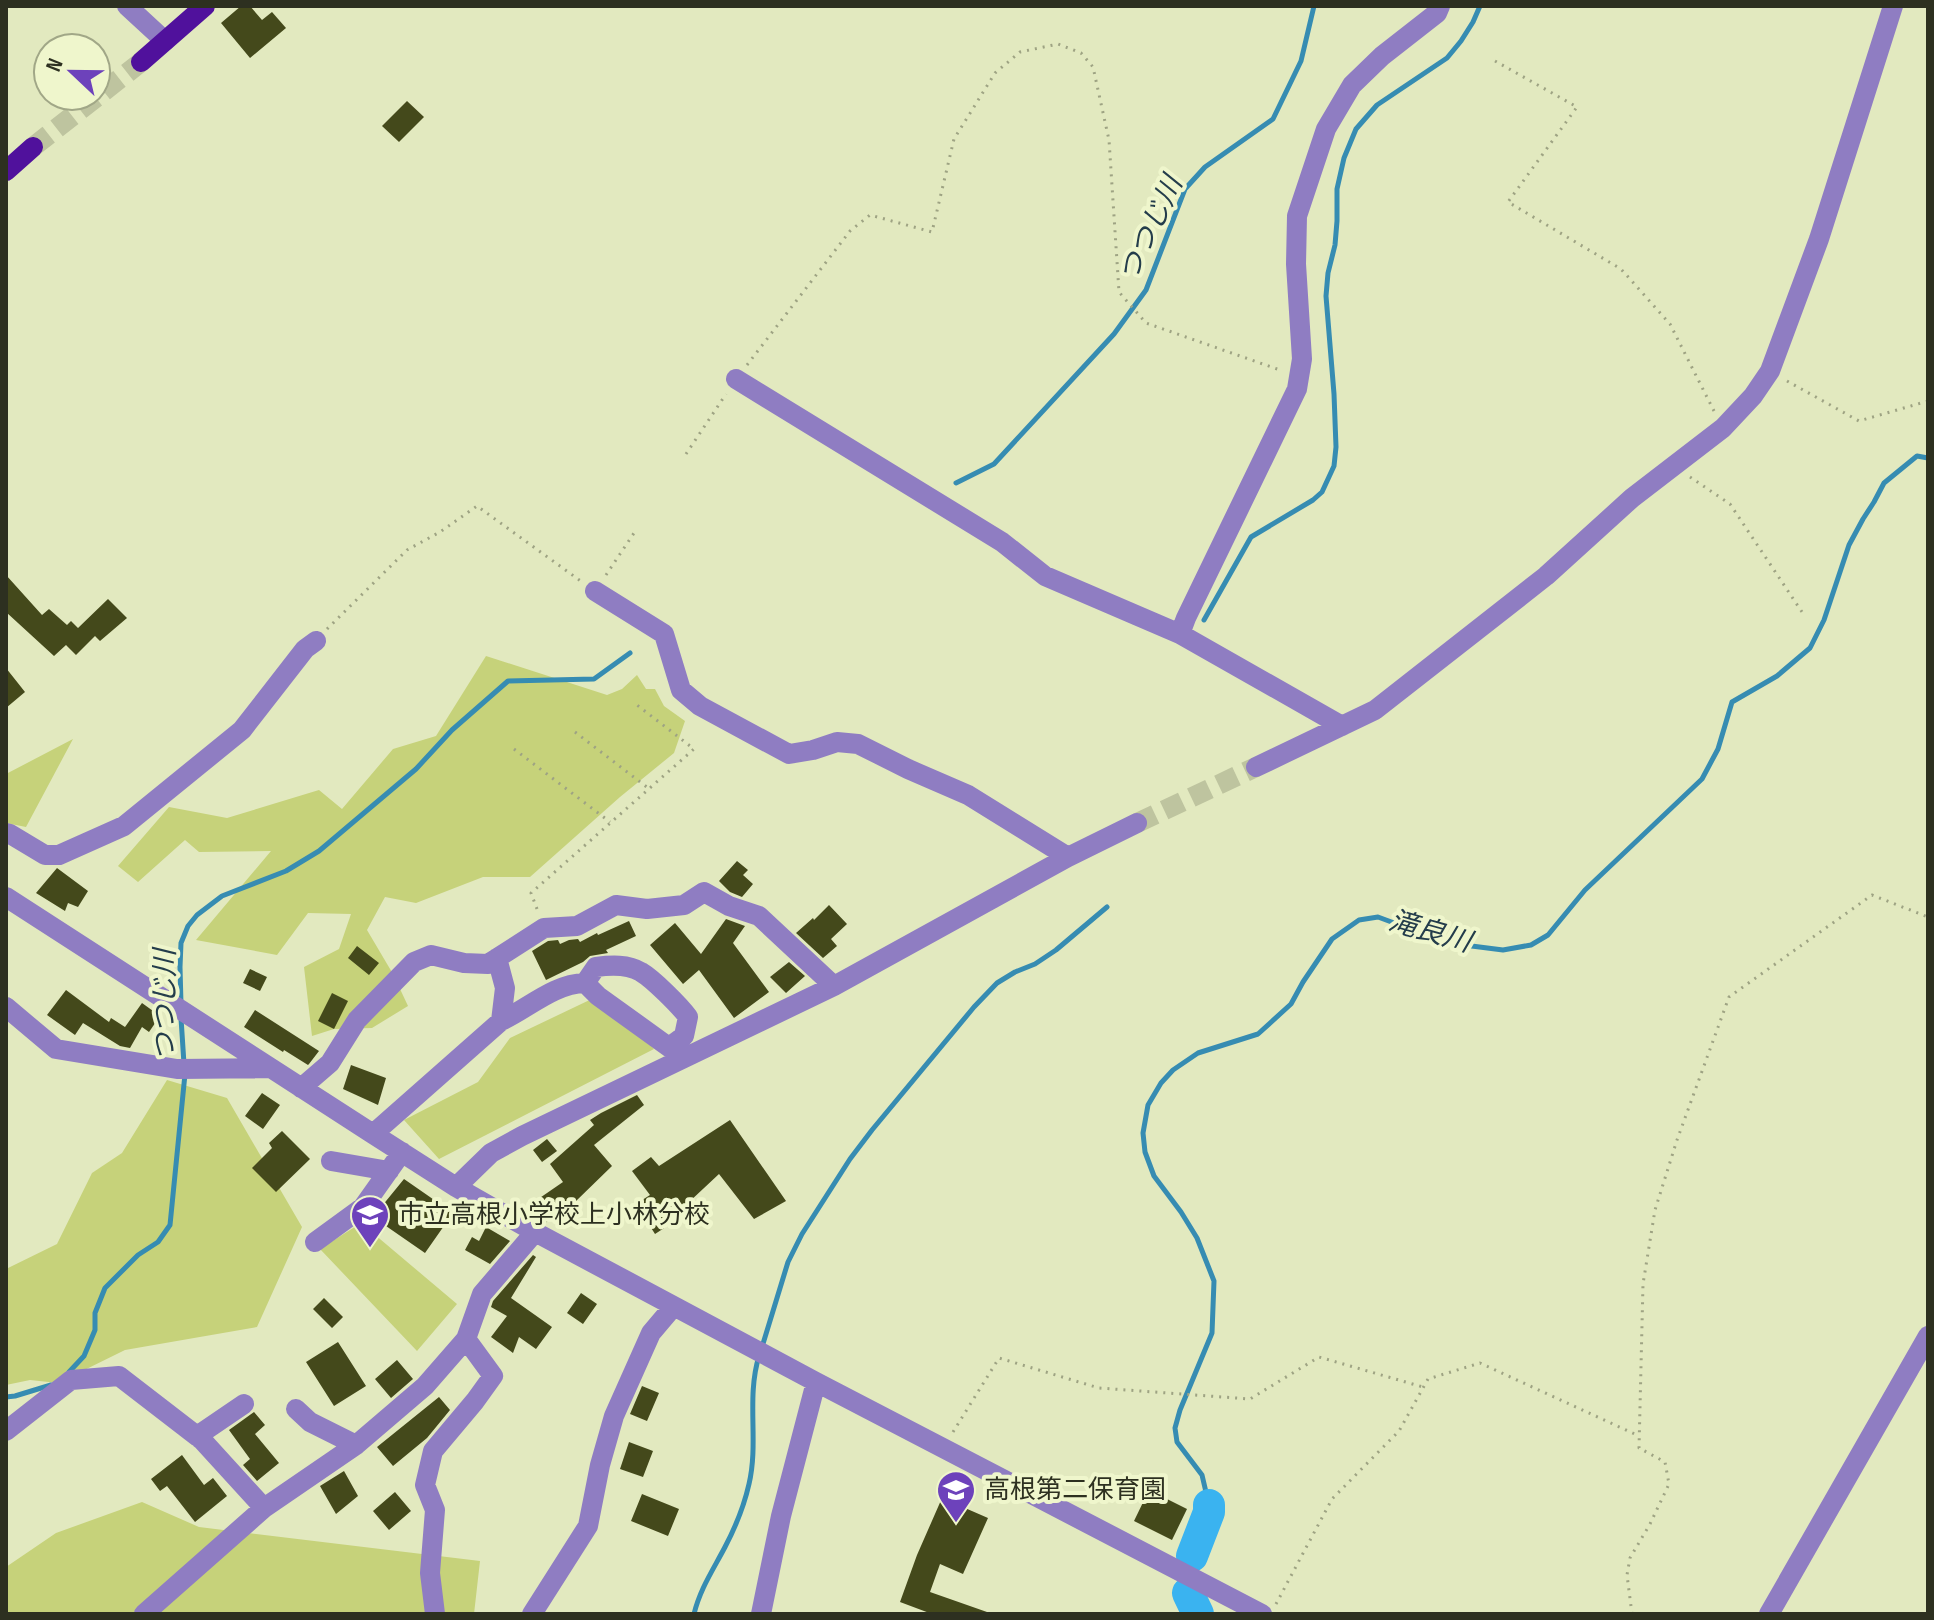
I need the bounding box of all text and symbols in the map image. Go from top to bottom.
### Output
north arrow [32,32,112,112]
text: N [40,55,70,76]
water label: つつじ川 [1112,169,1191,287]
water label: 滝良川 [1385,905,1478,960]
water label: つつじ川 [149,946,182,1061]
school or university icon: 市立高根小学校上小林分校 [349,1194,391,1249]
place label: 市立高根小学校上小林分校 [398,1200,710,1231]
school or university icon: 高根第二保育園 [935,1469,977,1524]
place label: 高根第二保育園 [984,1475,1166,1506]

